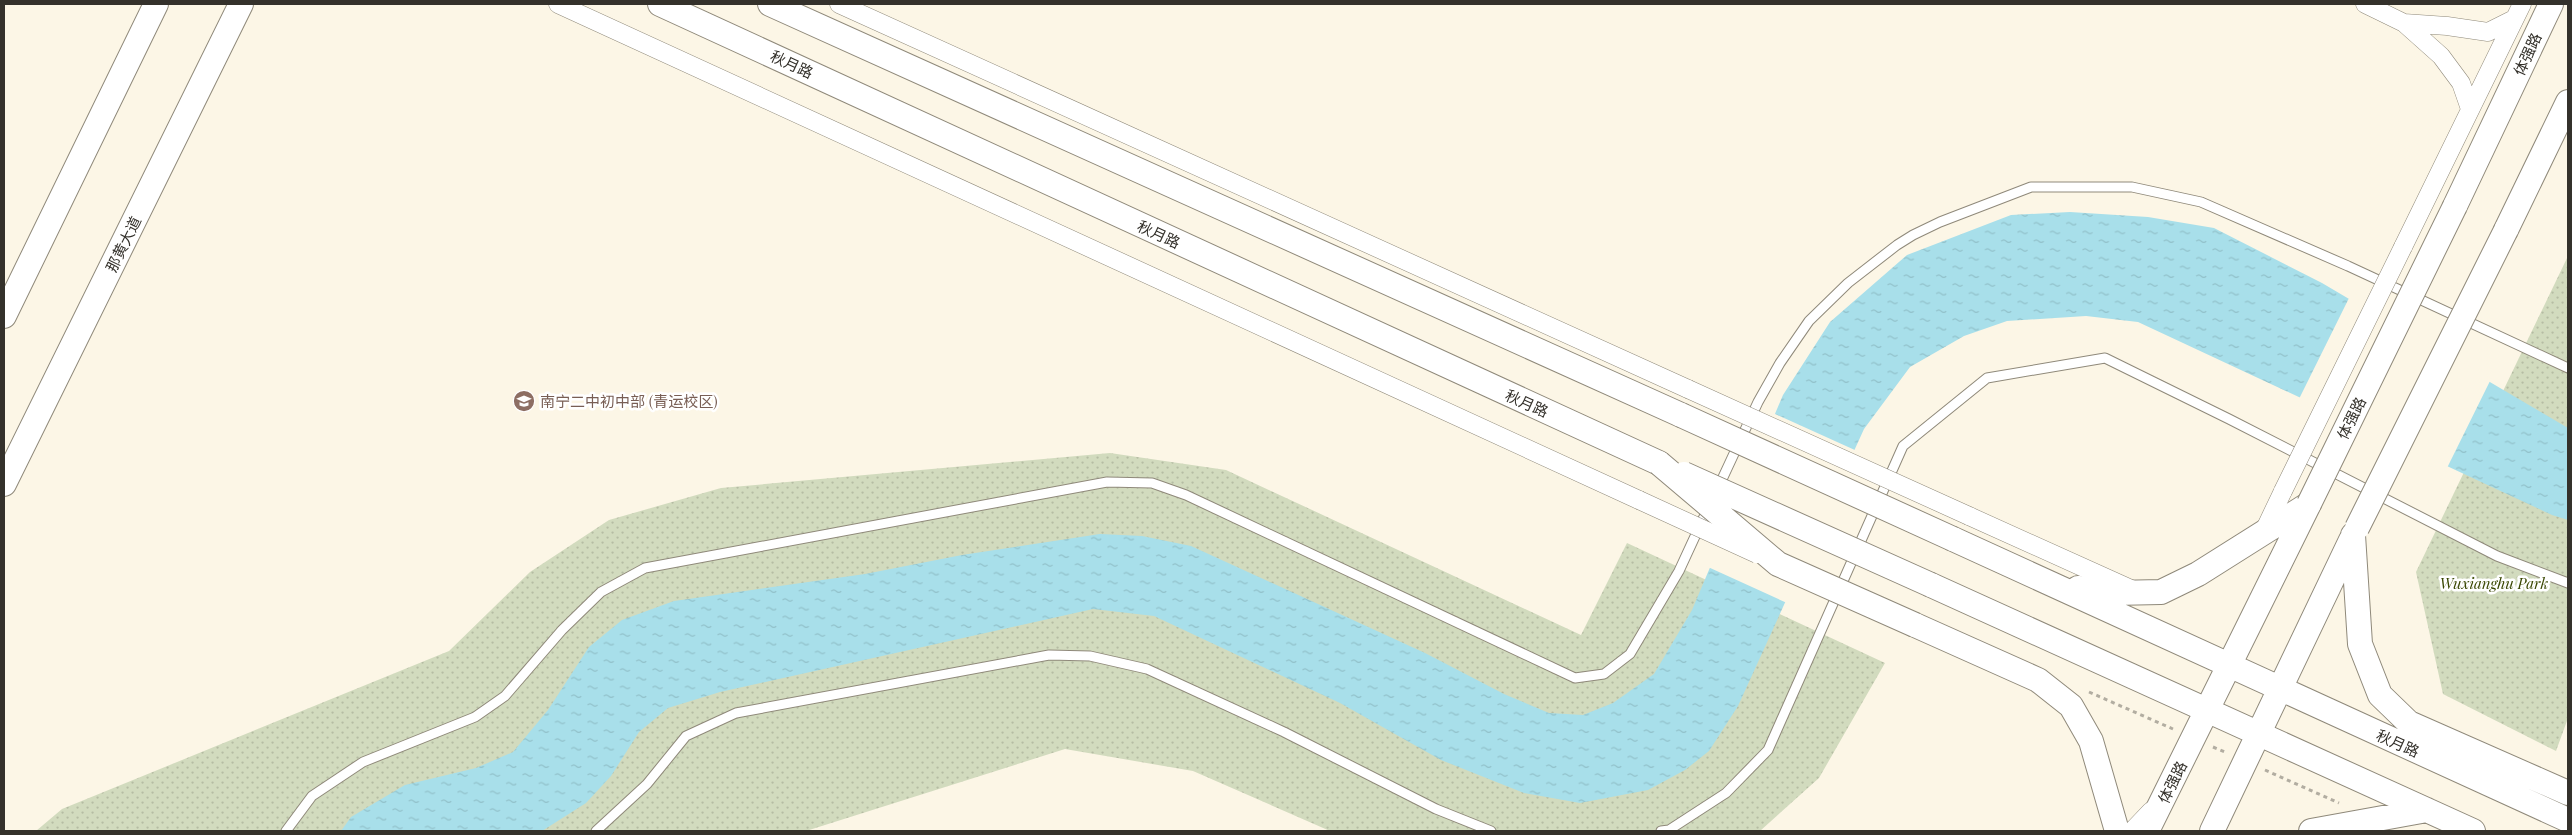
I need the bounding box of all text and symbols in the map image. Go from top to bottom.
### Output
street label: 体强路 [2508,29,2546,79]
street label: 秋月路 [767,45,817,83]
street label: 那黄大道 [101,213,145,275]
street label: 秋月路 [1134,215,1184,253]
street label: 秋月路 [1502,385,1552,421]
school or university icon: 南宁二中初中部 (青运校区) [512,389,536,413]
place label: 南宁二中初中部 (青运校区) [540,391,718,411]
street label: 体强路 [2332,393,2370,443]
park label: Wuxianghu Park [2440,573,2548,593]
street label: 秋月路 [2373,725,2423,761]
street label: 体强路 [2153,757,2191,807]

